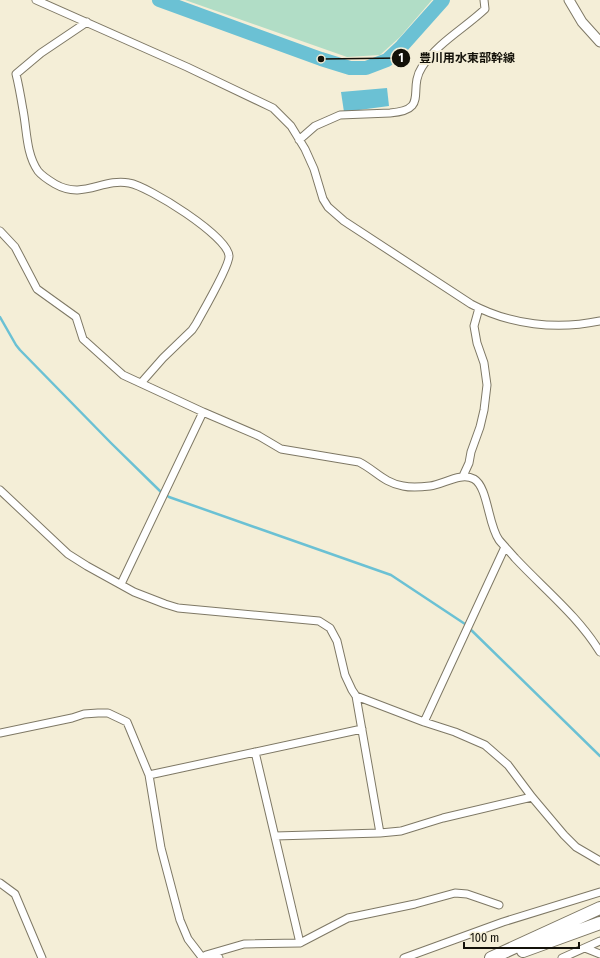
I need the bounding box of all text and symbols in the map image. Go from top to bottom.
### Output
callout: 豊川用水東部幹線 [391,46,523,70]
text: 1 [398,51,404,65]
text: 豊川用水東部幹線 [419,51,515,65]
scale bar [464,924,579,950]
text: 100 m [470,931,499,945]

